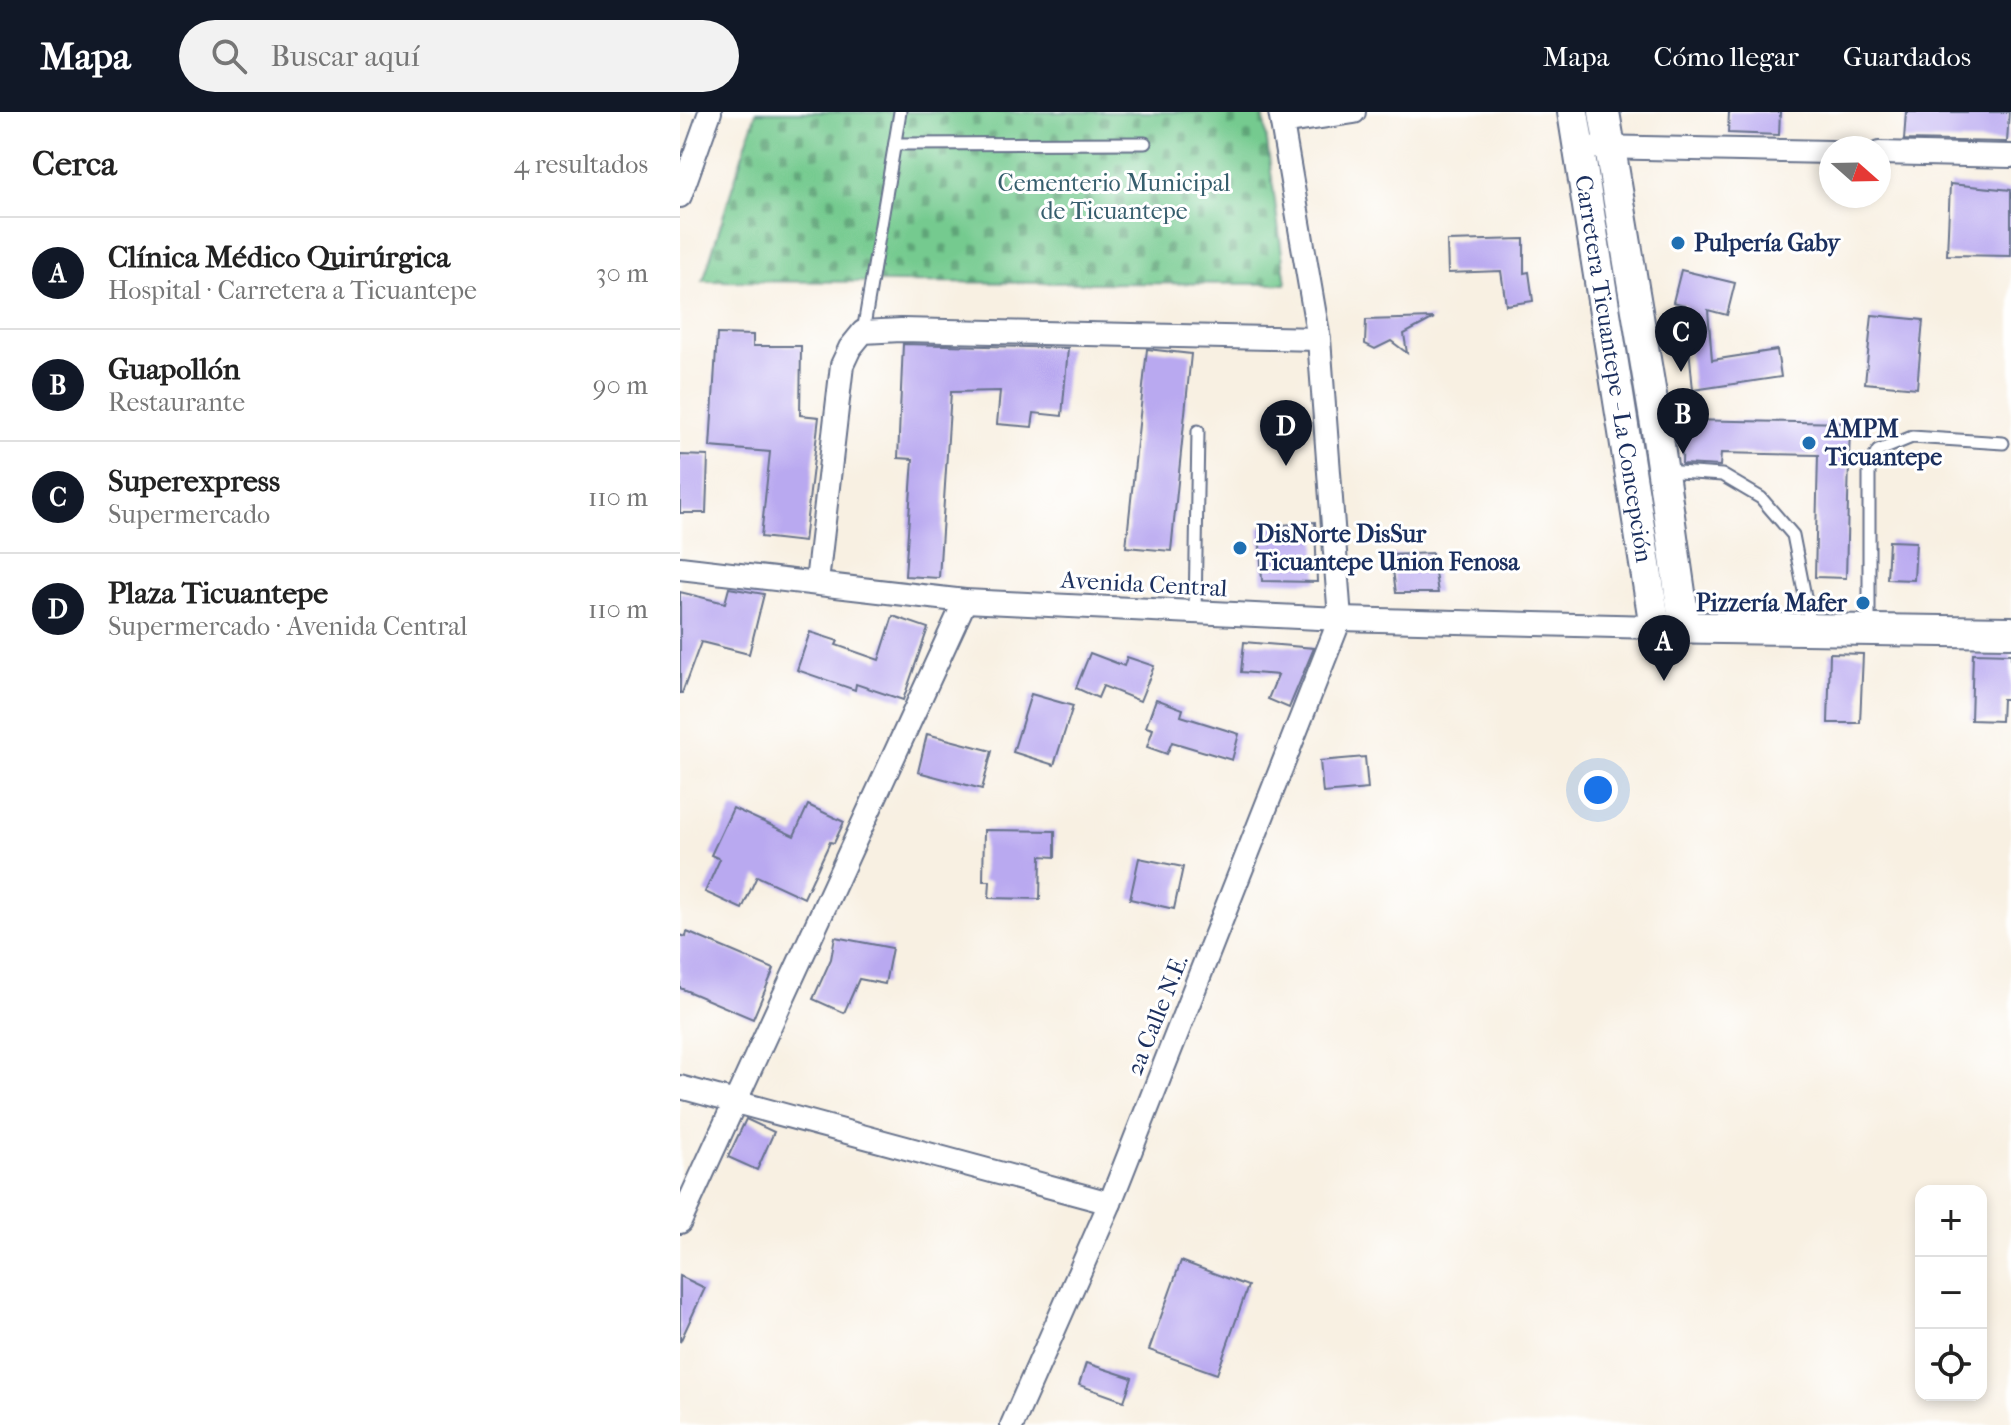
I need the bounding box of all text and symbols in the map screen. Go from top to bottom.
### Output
search box [179,20,739,92]
text: Mapa [40,34,131,79]
icon: search [207,34,251,78]
text: Buscar aquí [271,39,420,74]
text: Mapa [1543,40,1610,73]
text: Cómo llegar [1654,40,1799,73]
text: Guardados [1843,40,1971,73]
north arrow [1819,136,1891,208]
text: Cerca [32,144,117,184]
text: 4 resultados [514,149,648,180]
park label: Cementerio Municipal de Ticuantepe [998,169,1231,225]
street label: Carretera Ticuantepe - La Concepción [1569,173,1659,564]
place label: Pulpería Gaby [1694,229,1841,257]
marker: Pulpería Gaby [1669,234,1687,252]
text: Clínica Médico Quirúrgica [108,240,450,275]
text: A [50,258,66,289]
text: 30 m [596,258,648,289]
text: Hospital · Carretera a Ticuantepe [108,275,477,306]
pin: C [1655,306,1707,372]
text: Guapollón [108,352,240,387]
text: B [50,370,66,401]
text: 90 m [593,370,648,401]
text: Restaurante [108,387,245,418]
pin: B [1657,388,1709,454]
pin: D [1260,400,1312,466]
place label: AMPM Ticuantepe [1823,415,1942,471]
marker: AMPM Ticuantepe [1800,434,1818,452]
text: Superexpress [108,464,280,499]
text: C [49,482,67,513]
text: 110 m [588,482,648,513]
text: Supermercado [108,499,270,530]
place label: DisNorte DisSur Ticuantepe Union Fenosa [1255,520,1520,576]
marker: DisNorte DisSur Ticuantepe Union Fenosa [1231,539,1249,557]
street label: Avenida Central [1059,566,1228,602]
text: Plaza Ticuantepe [108,576,328,611]
place label: Pizzería Mafer [1696,589,1848,617]
text: D [48,594,68,625]
text: 110 m [588,594,648,625]
marker: Pizzería Mafer [1854,594,1872,612]
text: Supermercado · Avenida Central [108,611,467,642]
pin: A [1638,615,1690,681]
your location [1578,770,1618,810]
street label: 2a Calle N.E. [1120,951,1194,1079]
map controls [1915,1185,1987,1401]
button: + [1915,1185,1987,1257]
button: − [1915,1257,1987,1329]
button: locate [1915,1329,1987,1401]

